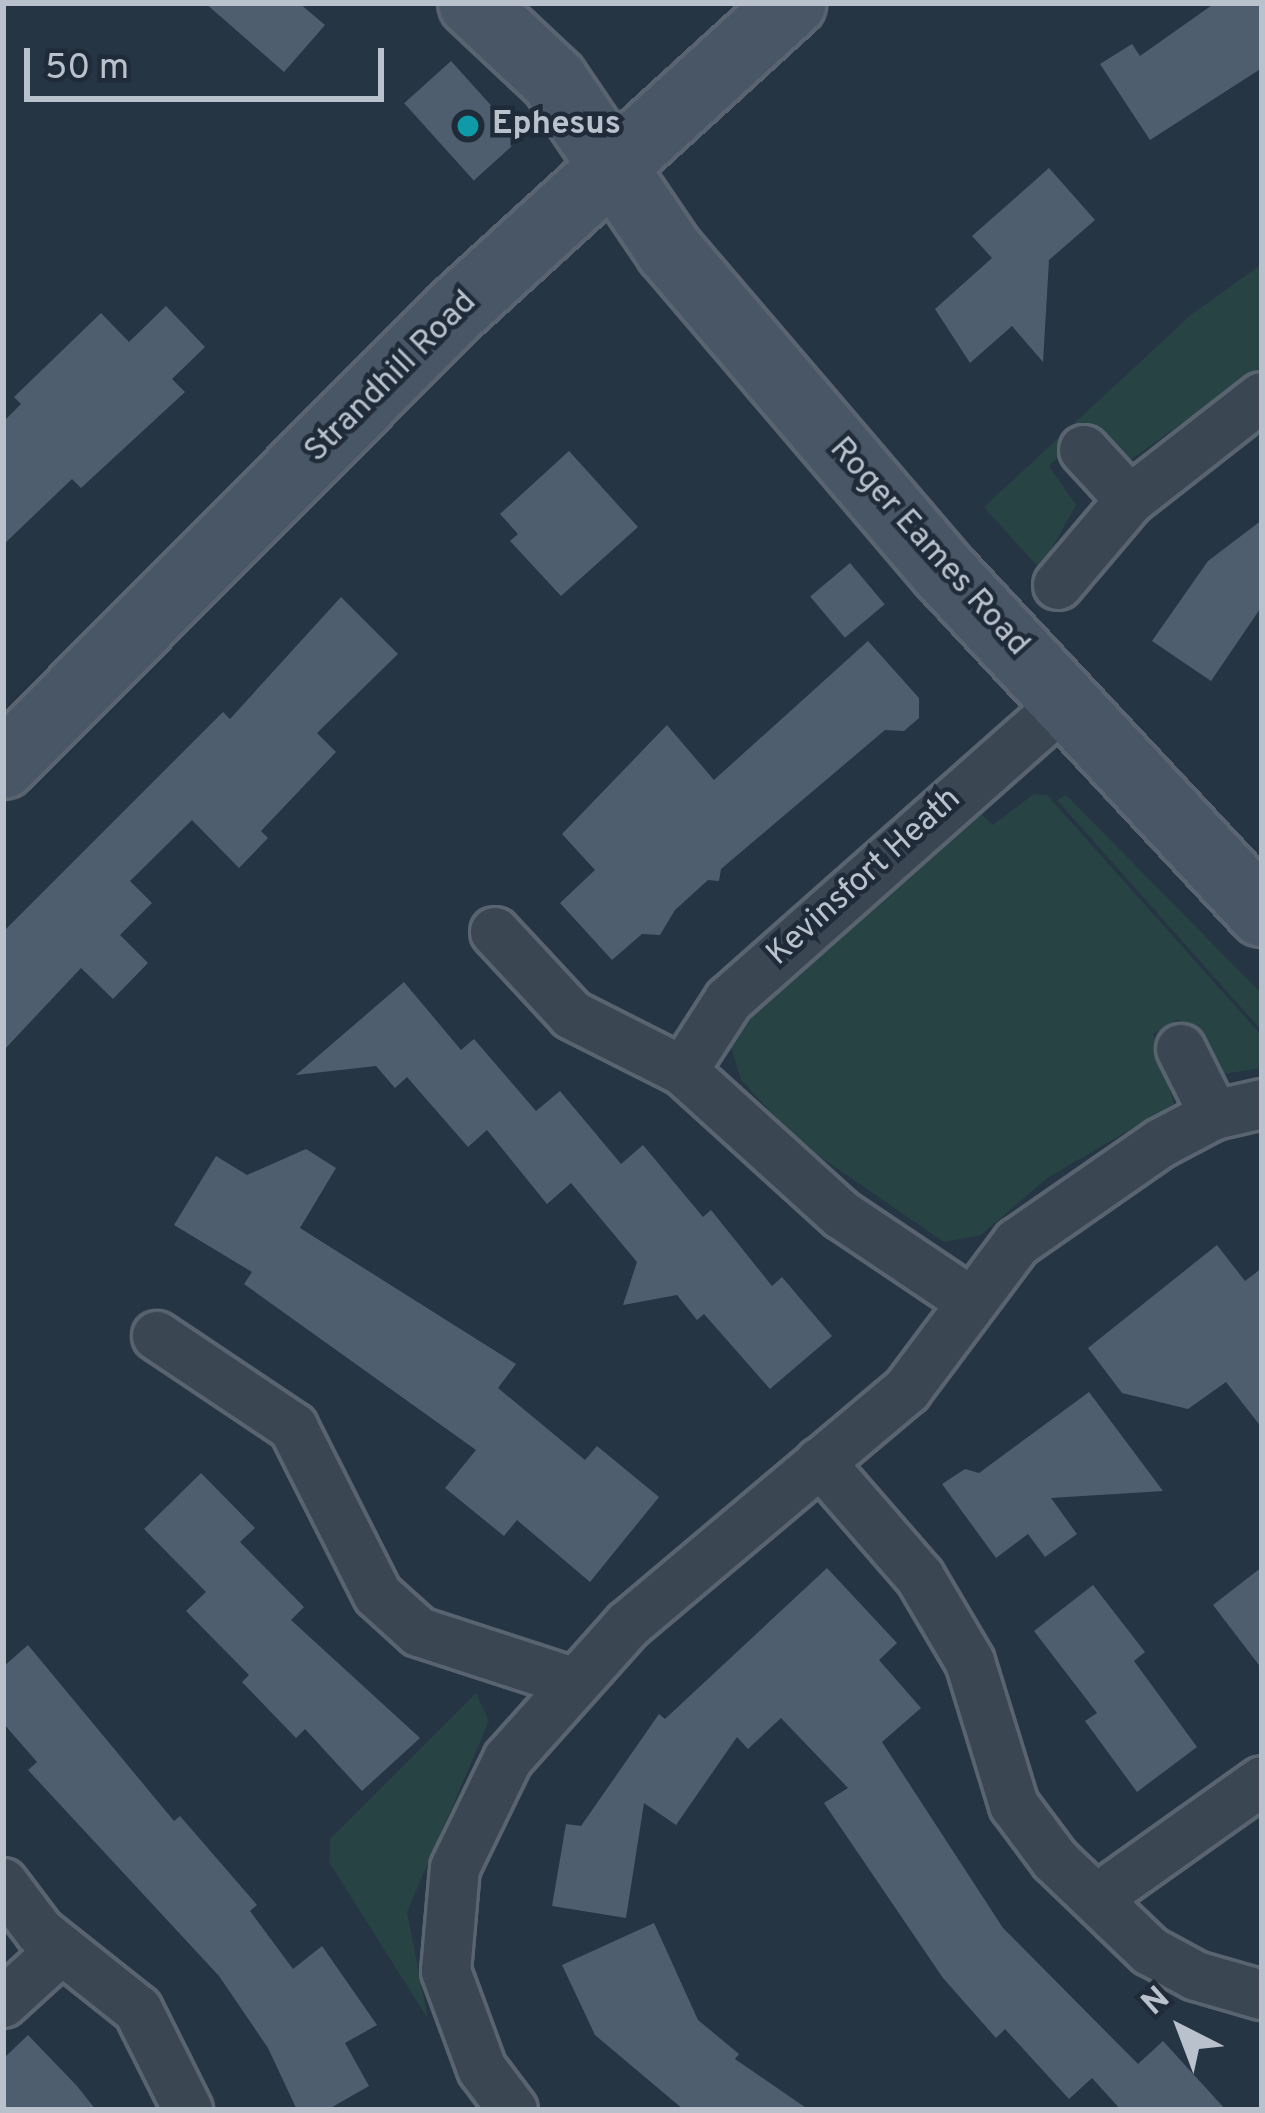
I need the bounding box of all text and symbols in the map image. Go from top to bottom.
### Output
scale bar [30,24,390,98]
text: 50 m [45,46,129,92]
place label: Ephesus [492,106,621,146]
marker: Ephesus [455,113,481,139]
street label: Strandhill Road [298,284,486,472]
street label: Roger Eames Road [820,431,1036,665]
street label: Kevinsfort Heath [760,781,970,975]
north arrow [1121,1969,1241,2089]
text: N [1134,1979,1180,2026]

